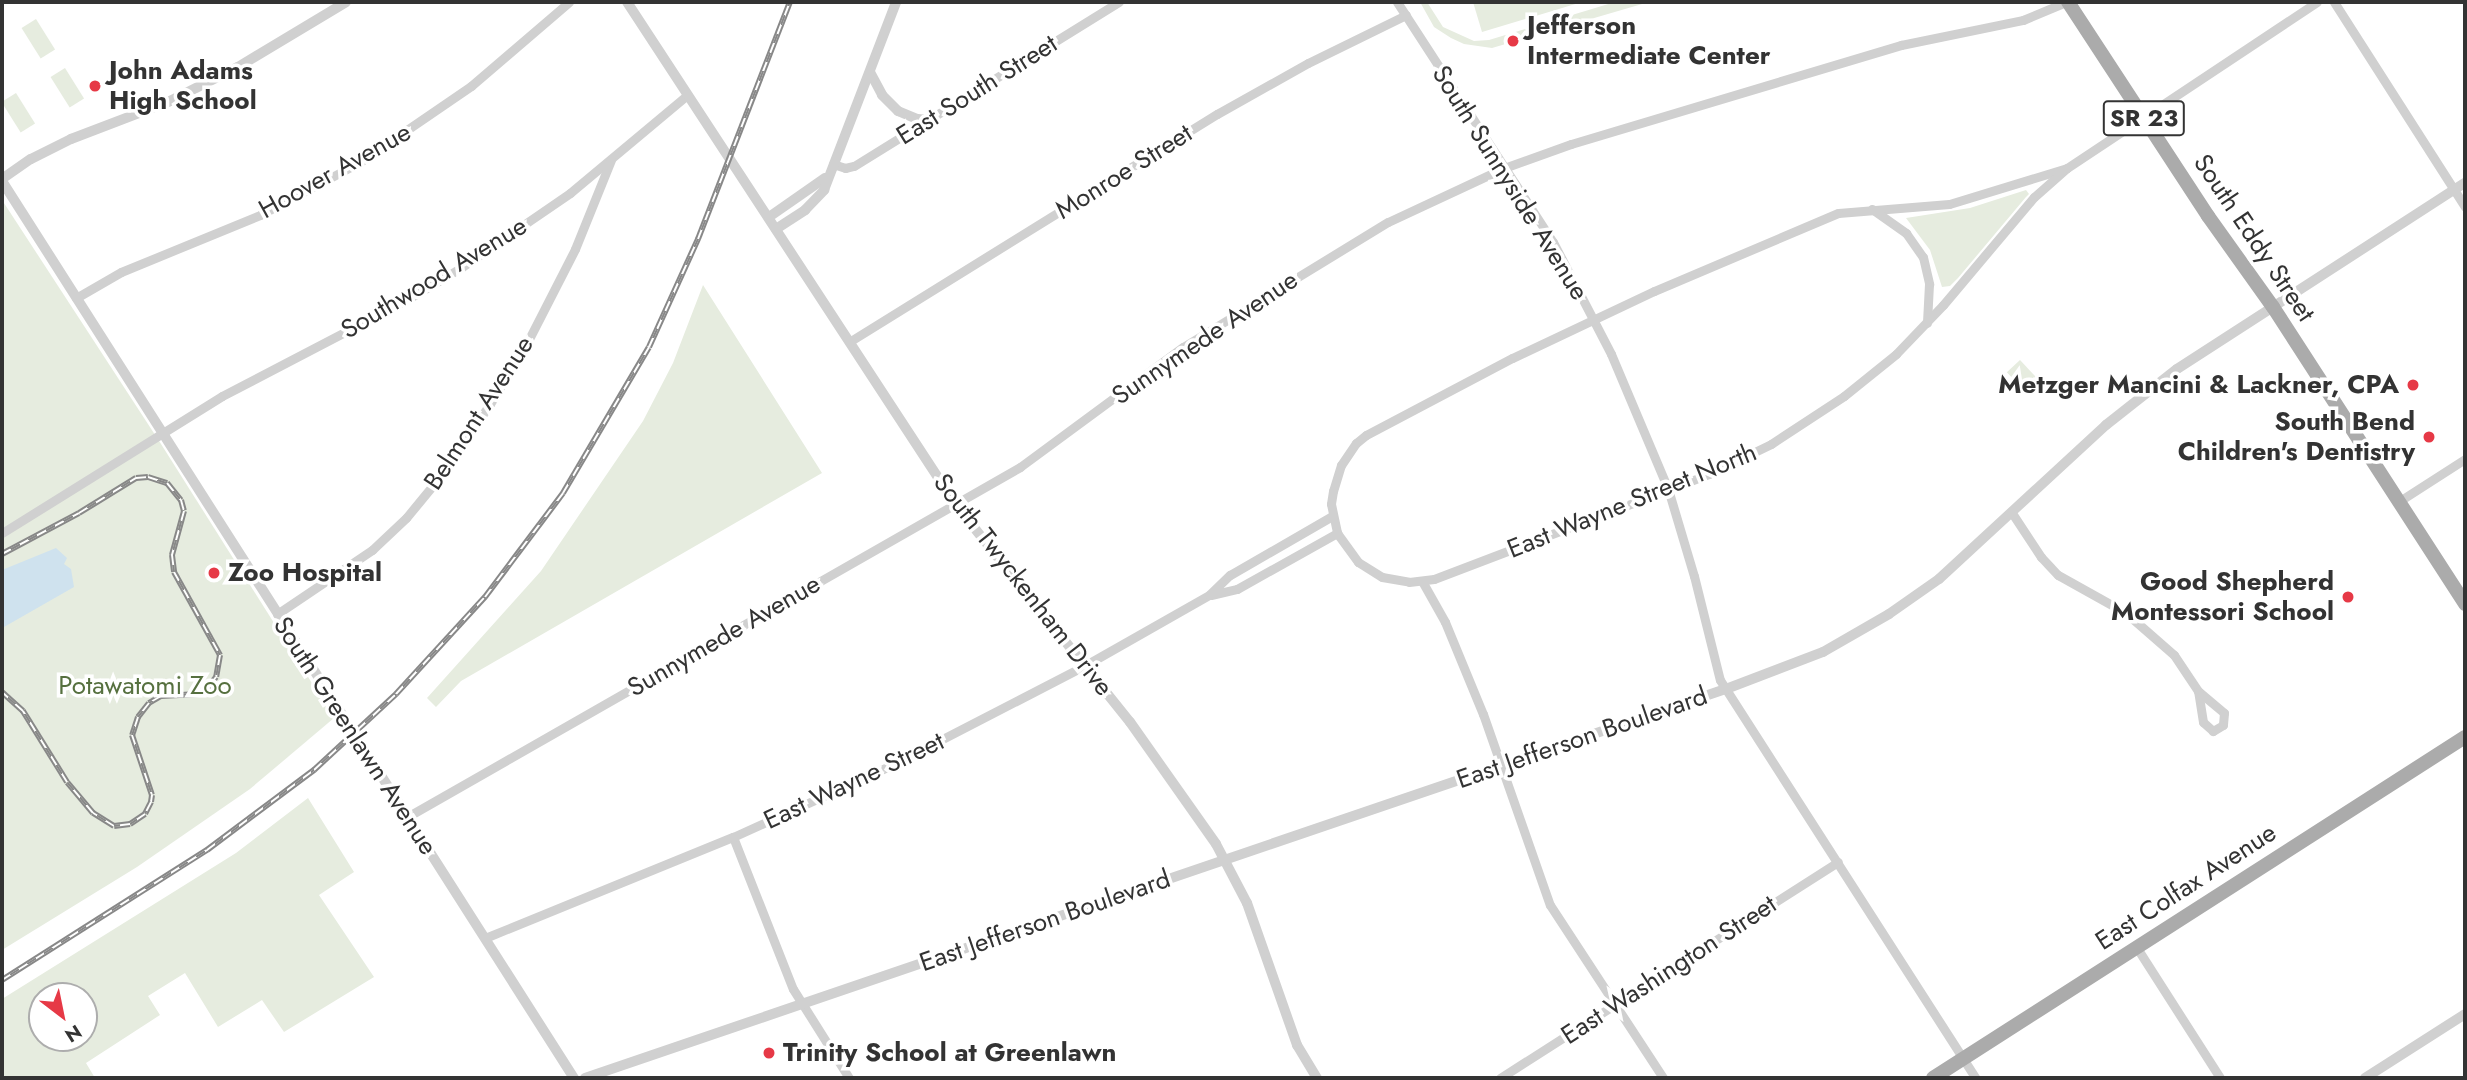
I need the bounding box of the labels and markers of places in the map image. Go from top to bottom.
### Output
place label: Jefferson Intermediate Center [1527,10,1770,72]
marker: Jefferson Intermediate Center [1505,33,1521,49]
place label: John Adams High School [109,55,257,116]
marker: John Adams High School [87,78,103,94]
place label: Metzger Mancini & Lackner, CPA [1998,369,2399,401]
marker: Metzger Mancini & Lackner, CPA [2405,377,2421,393]
place label: South Bend Children's Dentistry [2178,406,2415,467]
marker: South Bend Children's Dentistry [2421,429,2437,445]
place label: Zoo Hospital [228,557,382,589]
marker: Zoo Hospital [206,565,222,581]
place label: Good Shepherd Montessori School [2111,566,2334,628]
marker: Good Shepherd Montessori School [2340,589,2356,605]
place label: Trinity School at Greenlawn [783,1037,1116,1069]
marker: Trinity School at Greenlawn [761,1045,777,1061]

